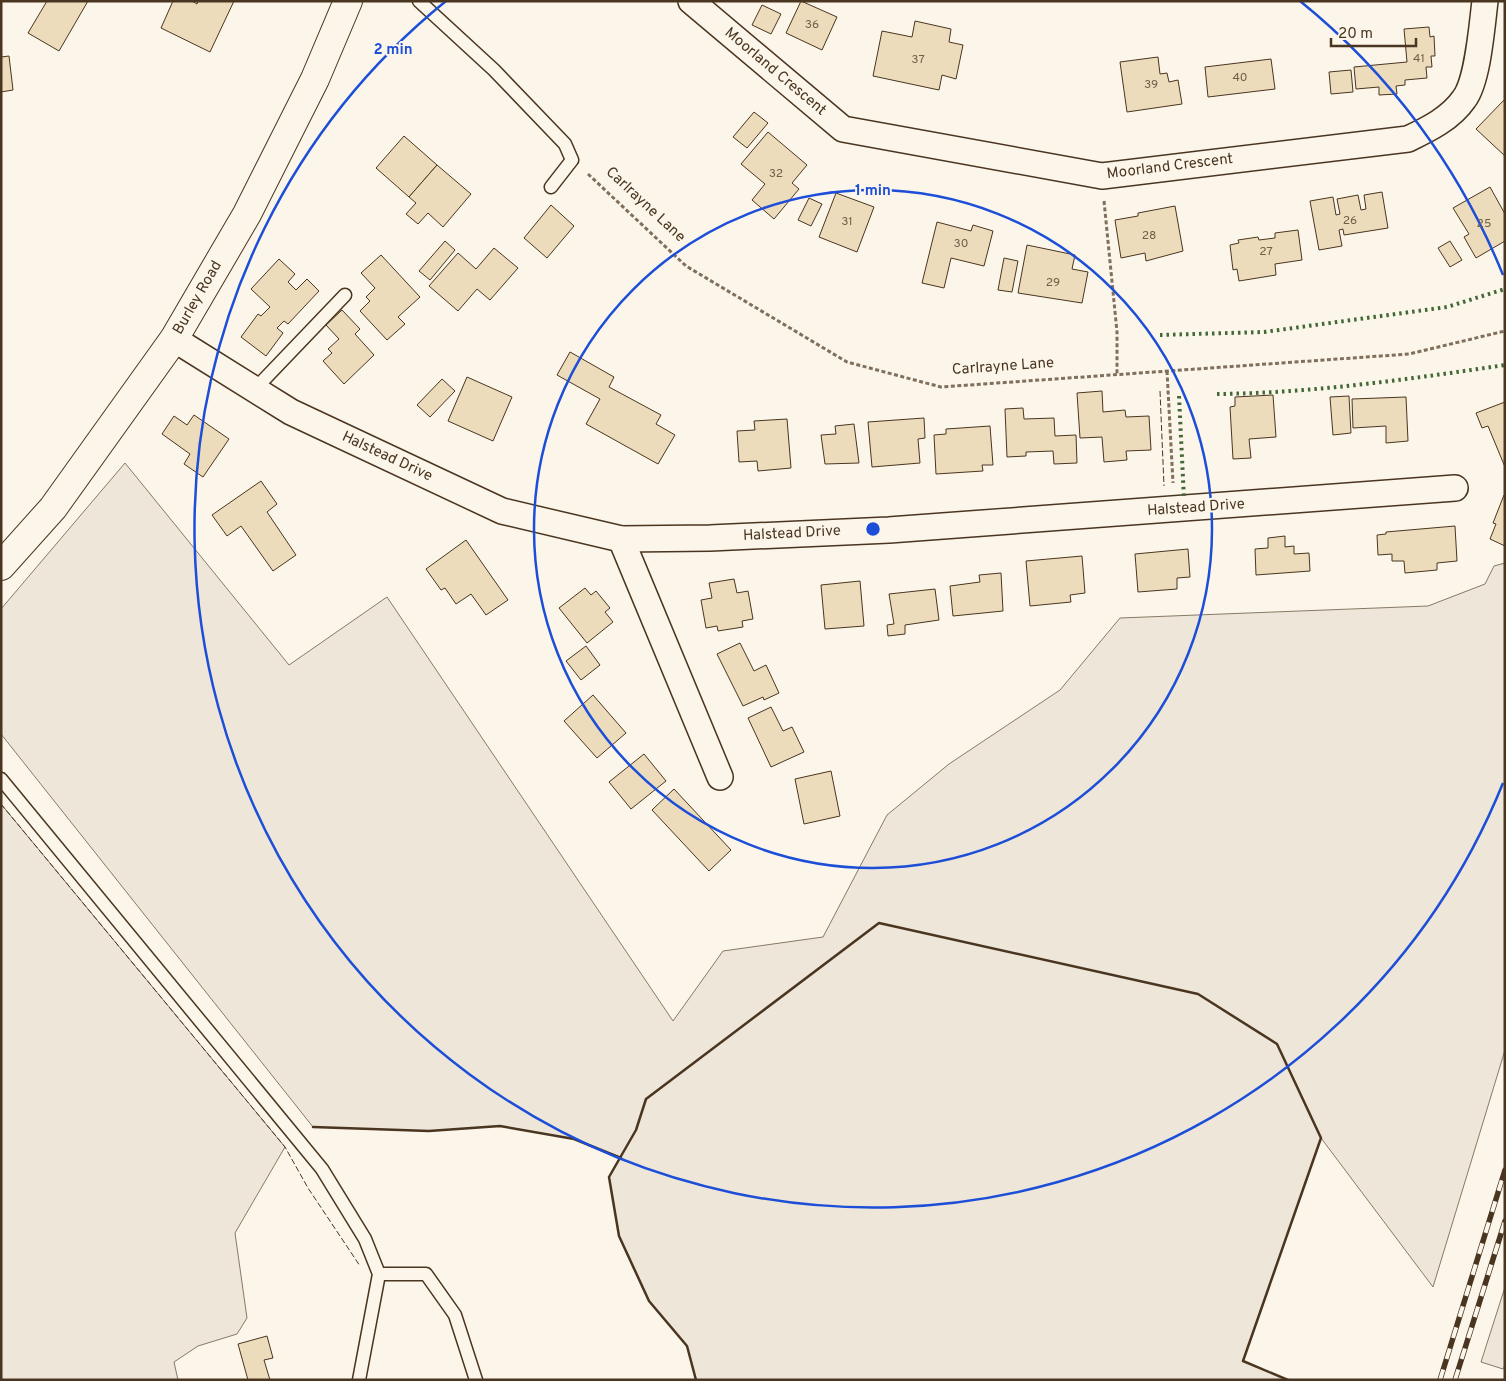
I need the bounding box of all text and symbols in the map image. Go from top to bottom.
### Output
scale bar [1331,15,1416,47]
house number: 36 [805,17,819,33]
street label: Moorland Crescent [720,24,830,120]
text: 20 m [1338,25,1373,44]
text: 2 min [373,41,413,60]
house number: 41 [1413,51,1425,67]
house number: 37 [911,52,925,68]
house number: 40 [1232,70,1248,86]
house number: 39 [1144,77,1158,93]
street label: Moorland Crescent [1106,150,1234,184]
street label: Carlrayne Lane [601,163,689,247]
house number: 32 [769,166,783,182]
text: 1 min [855,182,891,201]
house number: 26 [1343,213,1357,229]
house number: 31 [841,214,853,230]
house number: 25 [1477,216,1491,232]
house number: 28 [1142,228,1156,244]
house number: 30 [954,236,968,252]
house number: 27 [1259,244,1273,260]
street label: Burley Road [169,258,227,338]
house number: 29 [1046,275,1060,291]
street label: Carlrayne Lane [951,354,1055,380]
street label: Halstead Drive [339,428,435,486]
street label: Halstead Drive [1147,495,1245,521]
centre of rings [864,520,882,538]
street label: Halstead Drive [743,522,841,546]

